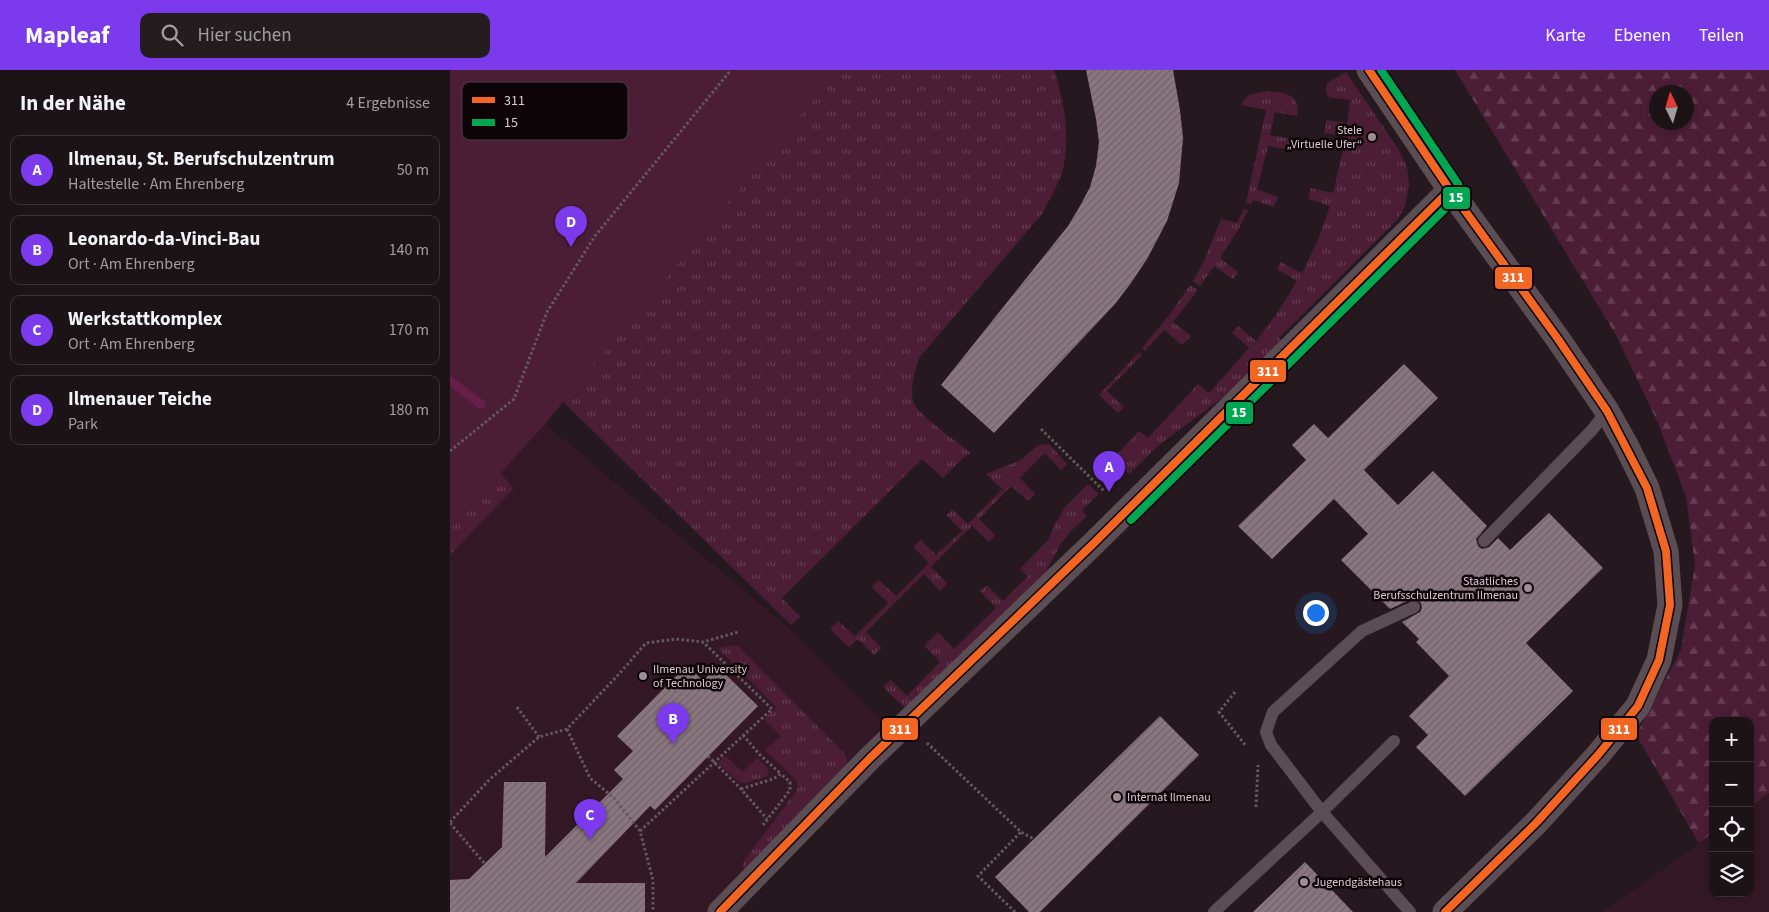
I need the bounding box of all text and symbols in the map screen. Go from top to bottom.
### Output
search box [140,13,490,58]
text: Mapleaf [25,18,110,53]
icon: search [158,21,186,49]
text: Hier suchen [198,22,292,49]
text: Karte [1545,23,1586,48]
text: Ebenen [1614,23,1671,48]
text: Teilen [1699,23,1744,48]
legend [462,82,628,140]
north arrow [1649,85,1694,130]
text: In der Nähe [20,88,126,118]
text: 311 [504,91,525,111]
text: 4 Ergebnisse [346,92,430,114]
text: 15 [504,113,518,133]
place label: Stele „Virtuelle Ufer“ [1287,122,1362,153]
marker: Stele „Virtuelle Ufer“ [1366,131,1378,143]
text: Ilmenau, St. Berufschulzentrum [68,146,335,173]
text: A [32,159,42,181]
text: 50 m [397,159,429,181]
text: Haltestelle · Am Ehrenberg [68,173,244,195]
line badge: 15 [1442,186,1471,210]
text: 15 [1449,188,1463,208]
pin: D [555,206,587,247]
text: Leonardo-da-Vinci-Bau [68,226,260,253]
text: B [32,239,42,261]
text: 140 m [389,239,429,261]
text: Ort · Am Ehrenberg [68,253,195,275]
line badge: 311 [1494,266,1533,290]
text: 311 [1502,268,1524,288]
text: Werkstattkomplex [68,306,222,333]
text: C [32,319,42,341]
text: 170 m [389,319,429,341]
text: Ort · Am Ehrenberg [68,333,195,355]
line badge: 311 [1249,359,1287,383]
text: 311 [1257,362,1279,382]
text: Ilmenauer Teiche [68,386,212,413]
text: D [32,399,42,421]
text: 180 m [389,399,429,421]
line badge: 15 [1225,401,1254,425]
text: 15 [1232,403,1246,423]
text: Park [68,413,98,435]
pin: A [1093,451,1125,492]
place label: Staatliches Berufsschulzentrum Ilmenau [1373,573,1518,604]
marker: Staatliches Berufsschulzentrum Ilmenau [1522,582,1534,594]
your location [1303,600,1329,626]
place label: Ilmenau University of Technology [653,661,748,692]
marker: Ilmenau University of Technology [637,670,649,682]
pin: B [657,703,689,744]
line badge: 311 [881,717,919,741]
line badge: 311 [1600,717,1638,741]
map controls [1709,717,1754,897]
button: + [1709,717,1754,762]
text: 311 [889,720,911,740]
text: 311 [1608,720,1630,740]
button: − [1709,762,1754,807]
place label: Internat Ilmenau [1127,789,1211,806]
marker: Internat Ilmenau [1111,791,1123,803]
pin: C [574,799,606,840]
button: locate [1709,807,1754,852]
button: layers [1709,852,1754,897]
place label: Jugendgästehaus [1314,874,1402,891]
marker: Jugendgästehaus [1298,876,1310,888]

